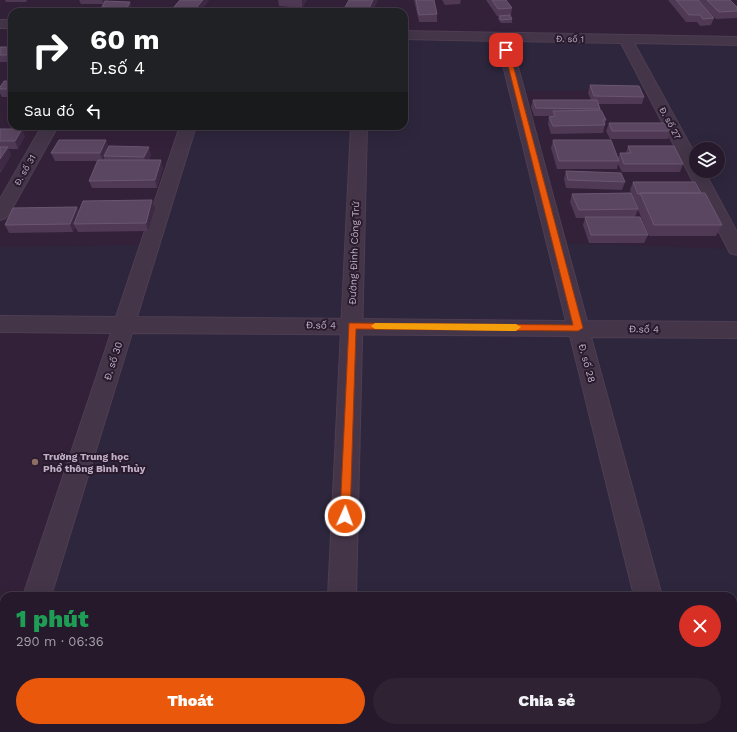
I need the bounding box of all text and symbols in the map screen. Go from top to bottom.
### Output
text: 60 m [90,23,160,56]
icon: right [24,24,76,76]
pin [489,33,523,67]
street label: Đ. số 1 [556,33,584,44]
icon: arrive [495,39,517,61]
text: Đ.số 4 [90,57,145,78]
icon: left [83,100,105,122]
text: Sau đó [24,102,75,120]
street label: Đ. số 27 [657,105,684,141]
map controls [689,142,725,178]
button: layers [689,142,725,178]
street label: Đ. số 31 [11,152,38,187]
street label: Đường Đinh Công Trứ [347,200,361,305]
street label: Đ.số 4 [306,319,336,331]
street label: Đ.số 4 [629,323,659,335]
street label: Đ. số 30 [102,340,124,382]
street label: Đ. số 28 [577,342,597,384]
place label: Trường Trung học Phổ thông Bình Thủy [43,451,146,474]
marker: Trường Trung học Phổ thông Bình Thủy [30,457,40,467]
position arrow [324,495,366,537]
text: 1 phút [16,605,89,633]
button: close [679,605,721,647]
text: 290 m · 06:36 [16,634,104,649]
button: Thoát [16,678,365,724]
button: Chia sẻ [373,678,721,724]

